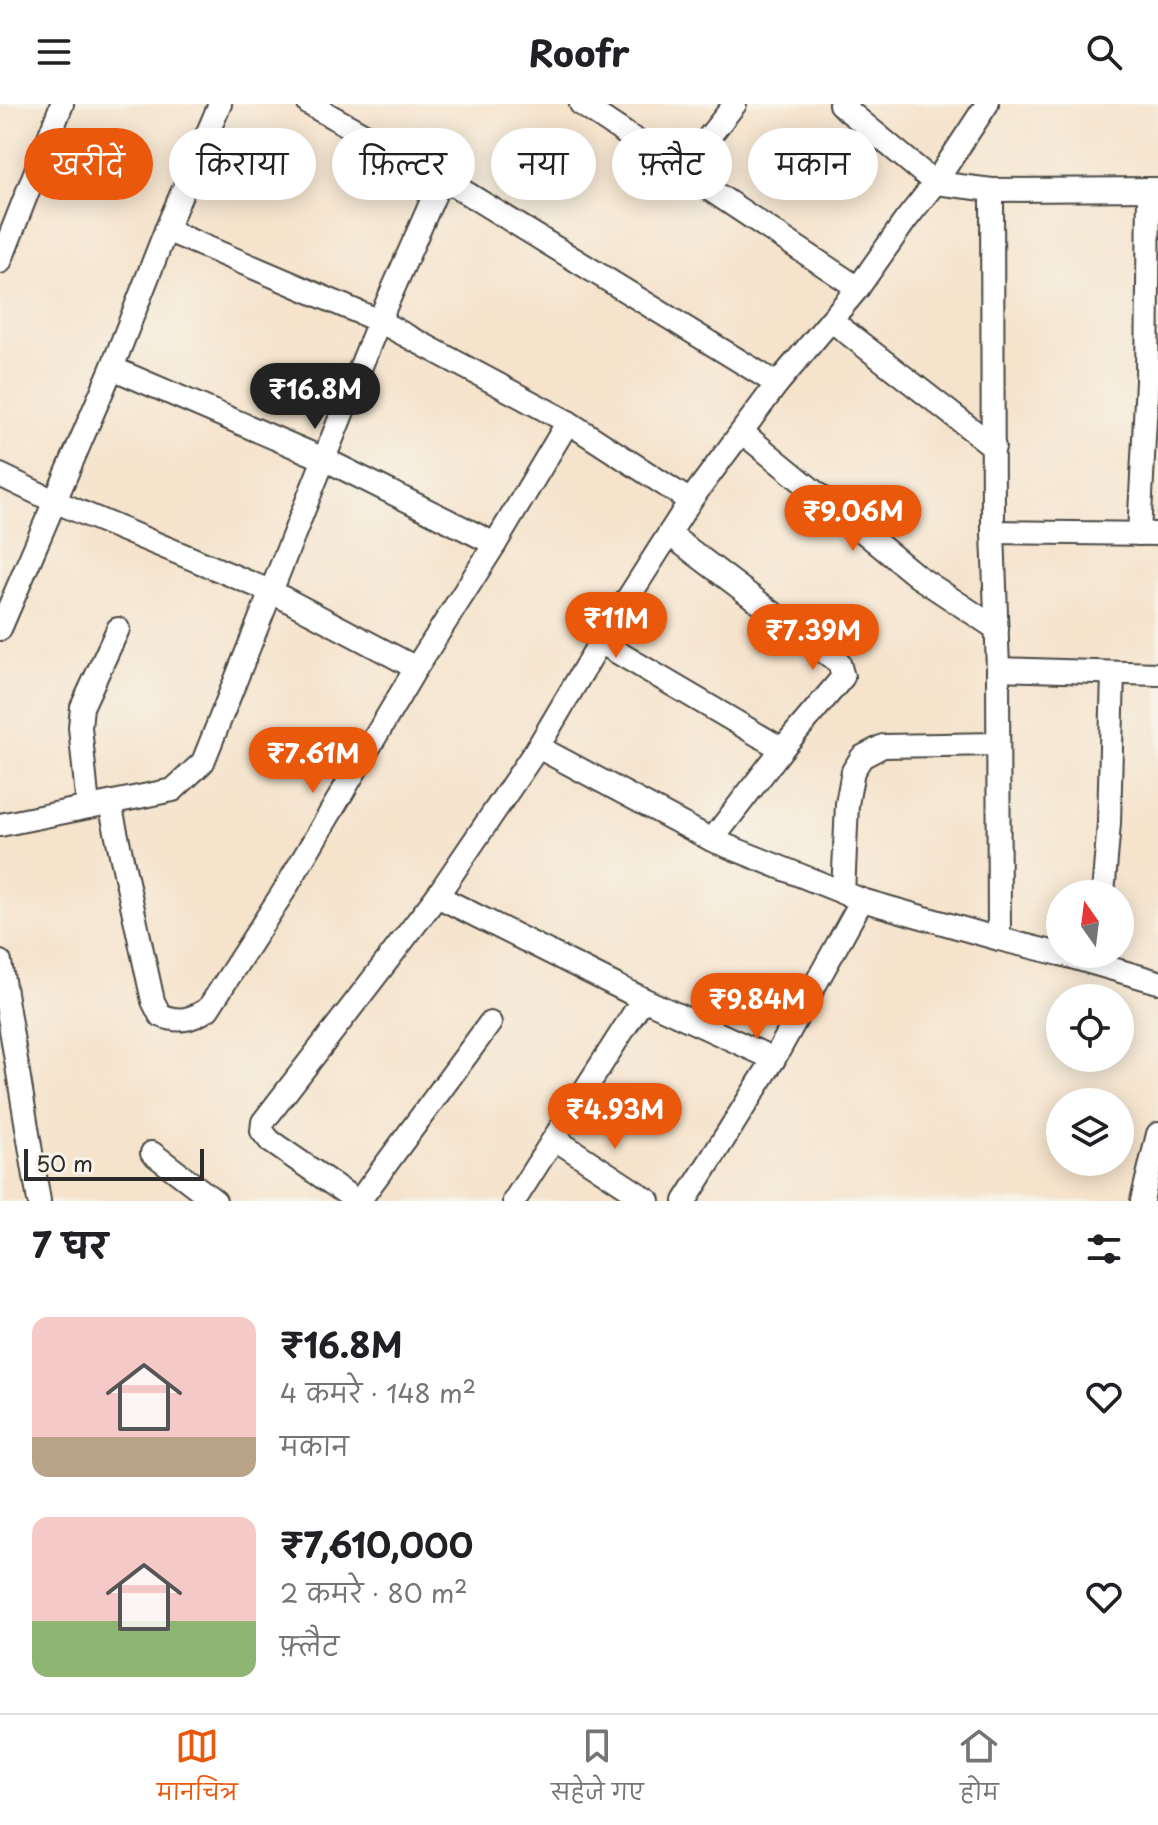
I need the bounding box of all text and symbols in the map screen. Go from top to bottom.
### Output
text: Roofr [528,25,630,79]
icon: menu [32,30,76,74]
icon: search [1082,30,1126,74]
chip: खरीदें [24,128,153,200]
chip: किराया [169,128,316,200]
chip: फ़िल्टर [332,128,475,200]
chip: नया [491,128,596,200]
chip: फ़्लैट [612,128,732,200]
chip: मकान [748,128,878,200]
pin: ₹16.8M [250,363,380,431]
text: ₹16.8M [268,369,362,408]
pin: ₹9.06M [788,485,918,553]
text: ₹9.06M [802,491,904,530]
pin: ₹11M [569,592,663,660]
text: ₹11M [583,598,649,637]
pin: ₹7.39M [748,604,878,672]
text: ₹7.39M [765,610,861,649]
pin: ₹7.61M [248,727,378,795]
text: ₹7.61M [267,733,359,772]
north arrow [1046,880,1134,968]
map controls [1046,880,1134,1176]
pin: ₹9.84M [692,973,822,1041]
text: ₹9.84M [709,979,805,1018]
button: locate [1046,984,1134,1072]
pin: ₹4.93M [550,1083,680,1151]
button: layers [1046,1088,1134,1176]
text: ₹4.93M [566,1089,664,1128]
scale bar [24,1145,204,1181]
text: 50 m [36,1146,93,1179]
text: 7 घर [32,1218,108,1270]
icon: filters [1082,1227,1126,1271]
text: ₹16.8M [280,1318,403,1370]
icon: home [96,1349,192,1445]
text: 4 कमरे · 148 m² [280,1373,476,1412]
icon: heart [1082,1375,1126,1419]
text: मकान [280,1426,349,1465]
text: ₹7,610,000 [280,1518,473,1570]
icon: home [96,1549,192,1645]
text: 2 कमरे · 80 m² [280,1573,468,1612]
icon: heart [1082,1575,1126,1619]
text: फ़्लैट [280,1626,339,1665]
tab: मानचित्र [157,1724,237,1817]
tab: सहेजे गए [551,1724,644,1817]
tab: होम [957,1724,1001,1817]

